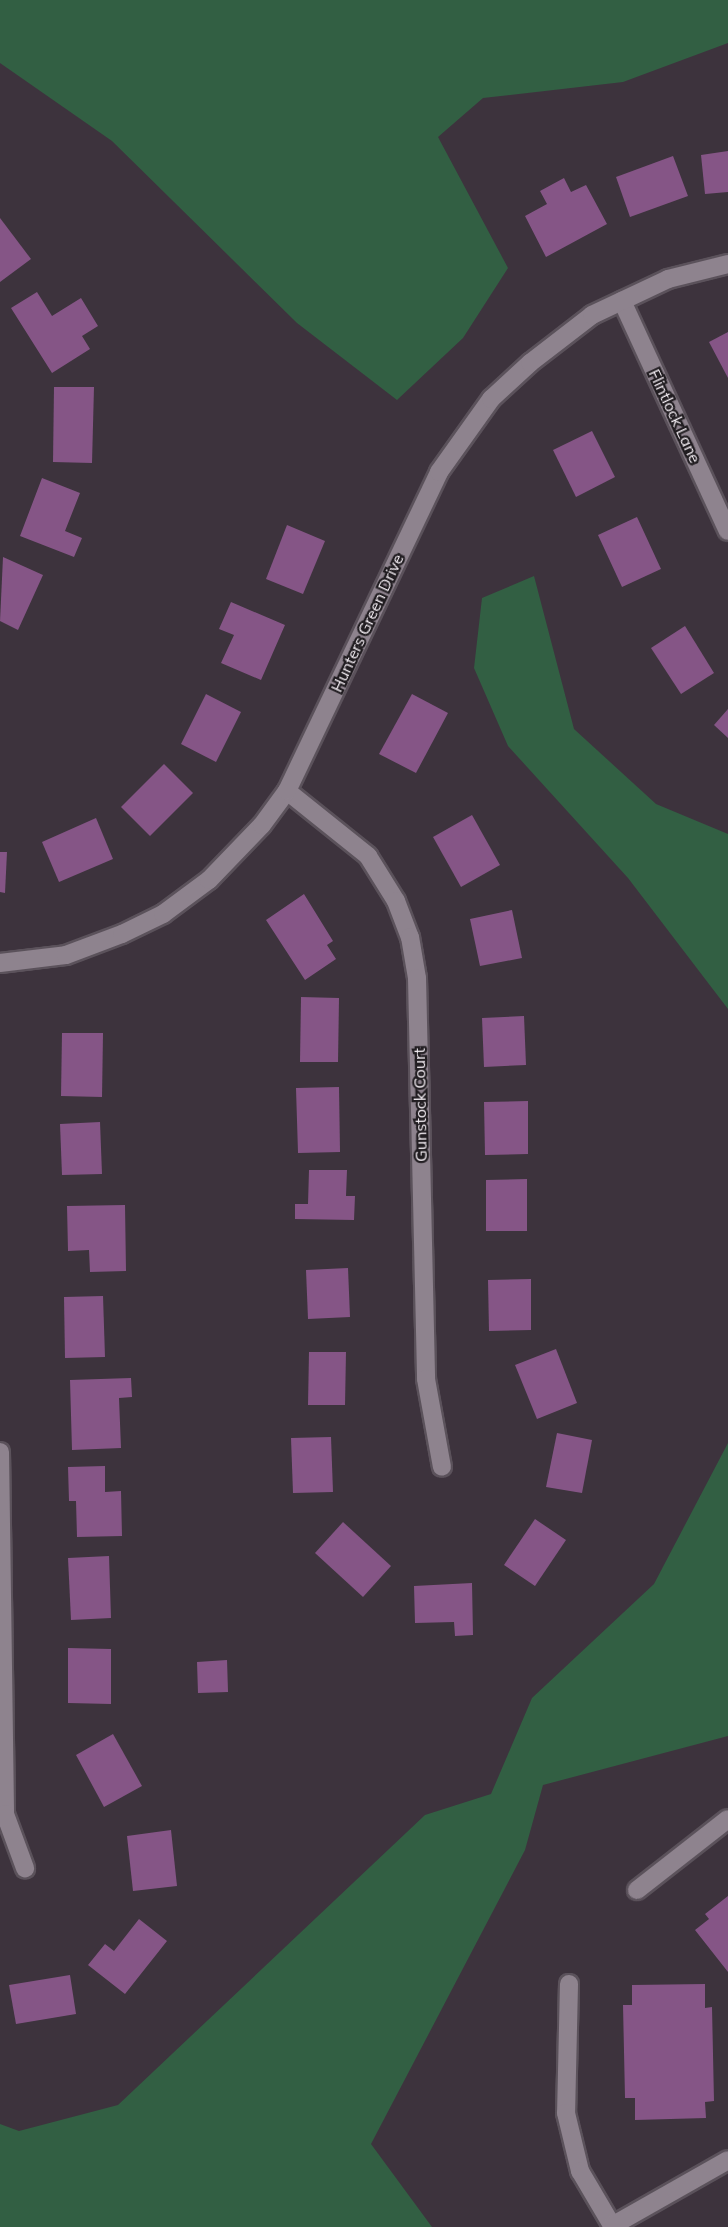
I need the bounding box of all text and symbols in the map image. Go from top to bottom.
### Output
street label: Flintlock Lane [645,366,705,466]
street label: Hunters Green Drive [327,551,407,695]
street label: Gunstock Court [409,1048,431,1162]

